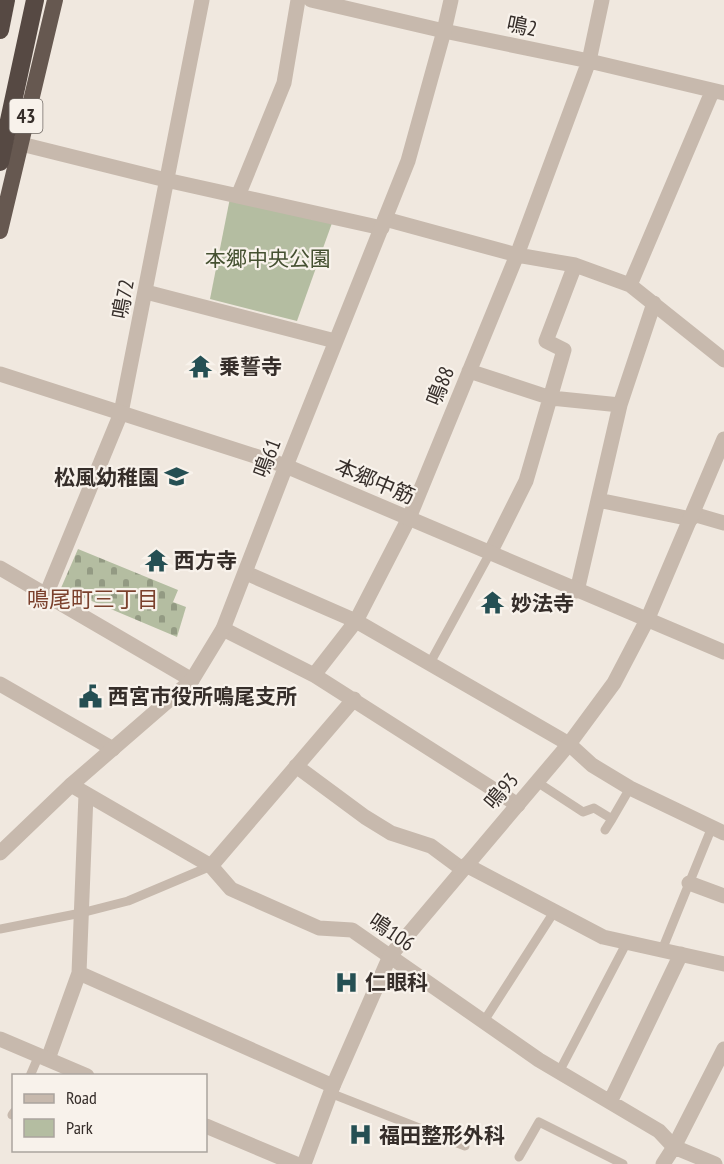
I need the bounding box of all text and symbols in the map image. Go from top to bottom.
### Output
street label: 鳴2 [504,10,540,42]
road number: 43 [9,99,42,133]
park label: 本郷中央公園 [205,245,331,272]
street label: 鳴72 [106,277,140,321]
temple icon: 乗誓寺 [188,353,214,379]
place label: 乗誓寺 [219,353,282,380]
street label: 鳴88 [420,362,460,410]
street label: 鳴61 [247,435,287,481]
street label: 本郷中筋 [331,452,419,510]
place label: 松風幼稚園 [54,464,159,491]
school or university icon: 松風幼稚園 [164,464,190,490]
temple icon: 西方寺 [143,547,169,573]
place label: 西方寺 [174,547,237,574]
district label: 鳴尾町三丁目 [27,585,159,613]
temple icon: 妙法寺 [480,590,506,616]
place label: 妙法寺 [511,590,574,617]
public building icon: 西宮市役所鳴尾支所 [77,683,103,709]
place label: 西宮市役所鳴尾支所 [108,683,297,710]
street label: 鳴93 [478,767,524,815]
street label: 鳴106 [364,907,420,957]
hospital icon: 仁眼科 [334,969,360,995]
place label: 仁眼科 [365,969,428,996]
legend [12,1074,207,1152]
text: Road [66,1086,97,1109]
text: Park [66,1116,93,1139]
hospital icon: 福田整形外科 [348,1122,374,1148]
place label: 福田整形外科 [379,1122,505,1149]

